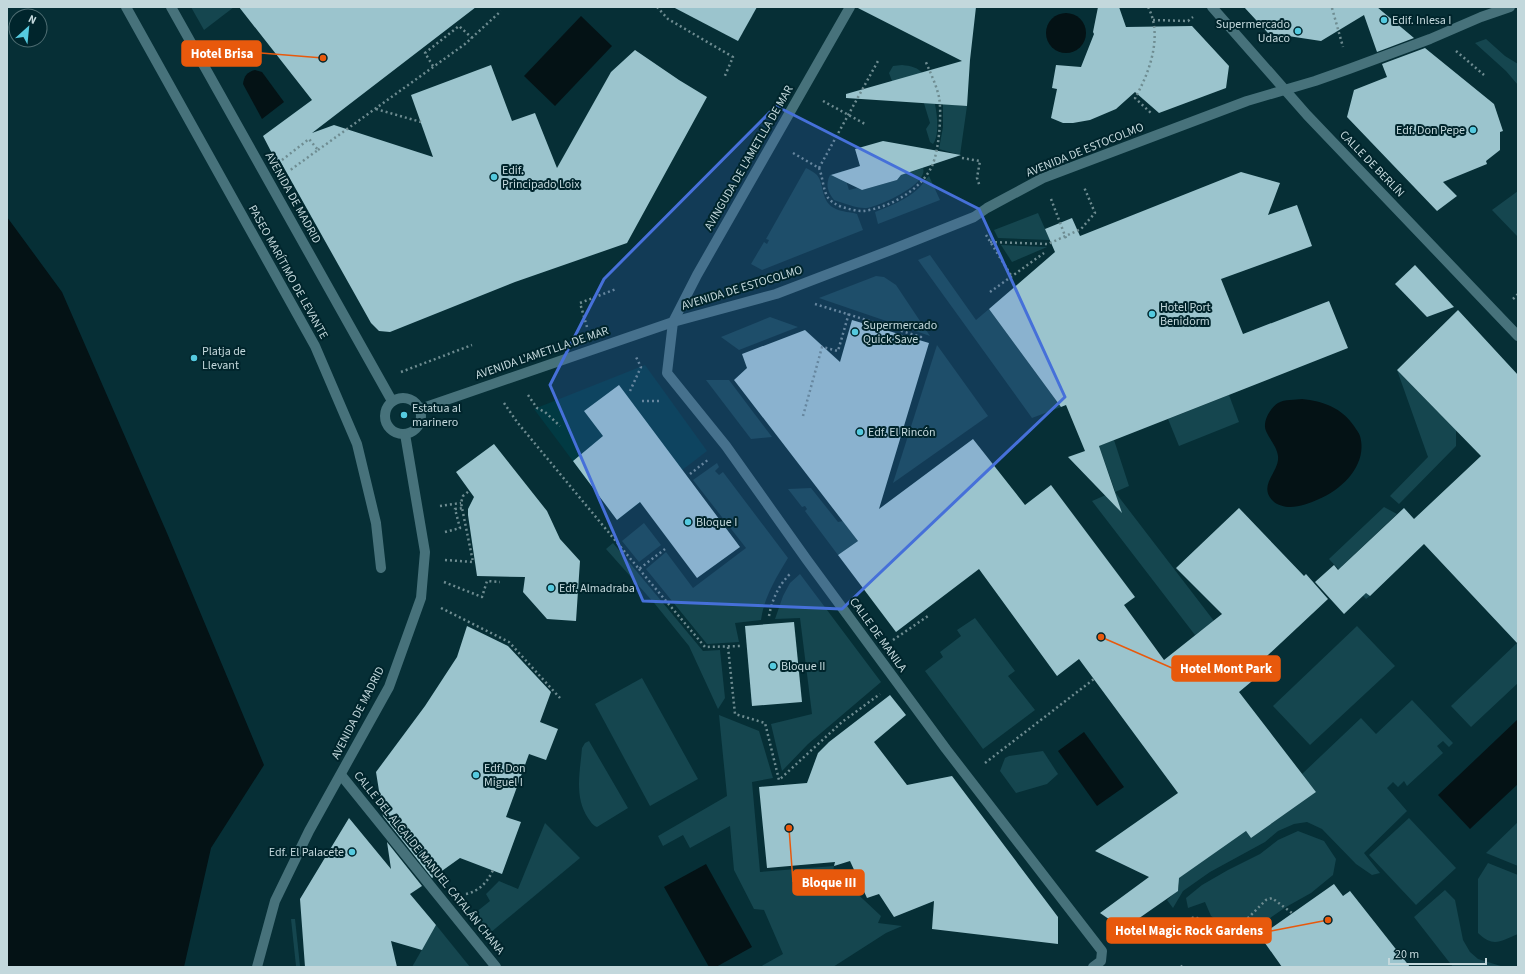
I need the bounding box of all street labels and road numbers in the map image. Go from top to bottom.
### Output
street label: AVINGUDA DE L'AMETLLA DE MAR [700,82,798,234]
street label: AVENIDA DE ESTOCOLMO [1024,119,1146,181]
street label: CALLE DE BERLÍN [1336,127,1408,201]
street label: AVENIDA DE MADRID [261,149,325,247]
street label: PASEO MARÍTIMO DE LEVANTE [244,202,332,342]
street label: AVENIDA DE ESTOCOLMO [679,261,805,315]
street label: AVENIDA L'AMETLLA DE MAR [473,322,611,384]
street label: CALLE DE MANILA [845,594,911,676]
street label: AVENIDA DE MADRID [327,664,389,762]
street label: CALLE DEL ALCALDE MANUEL CATALÁN CHANA [350,768,509,959]

